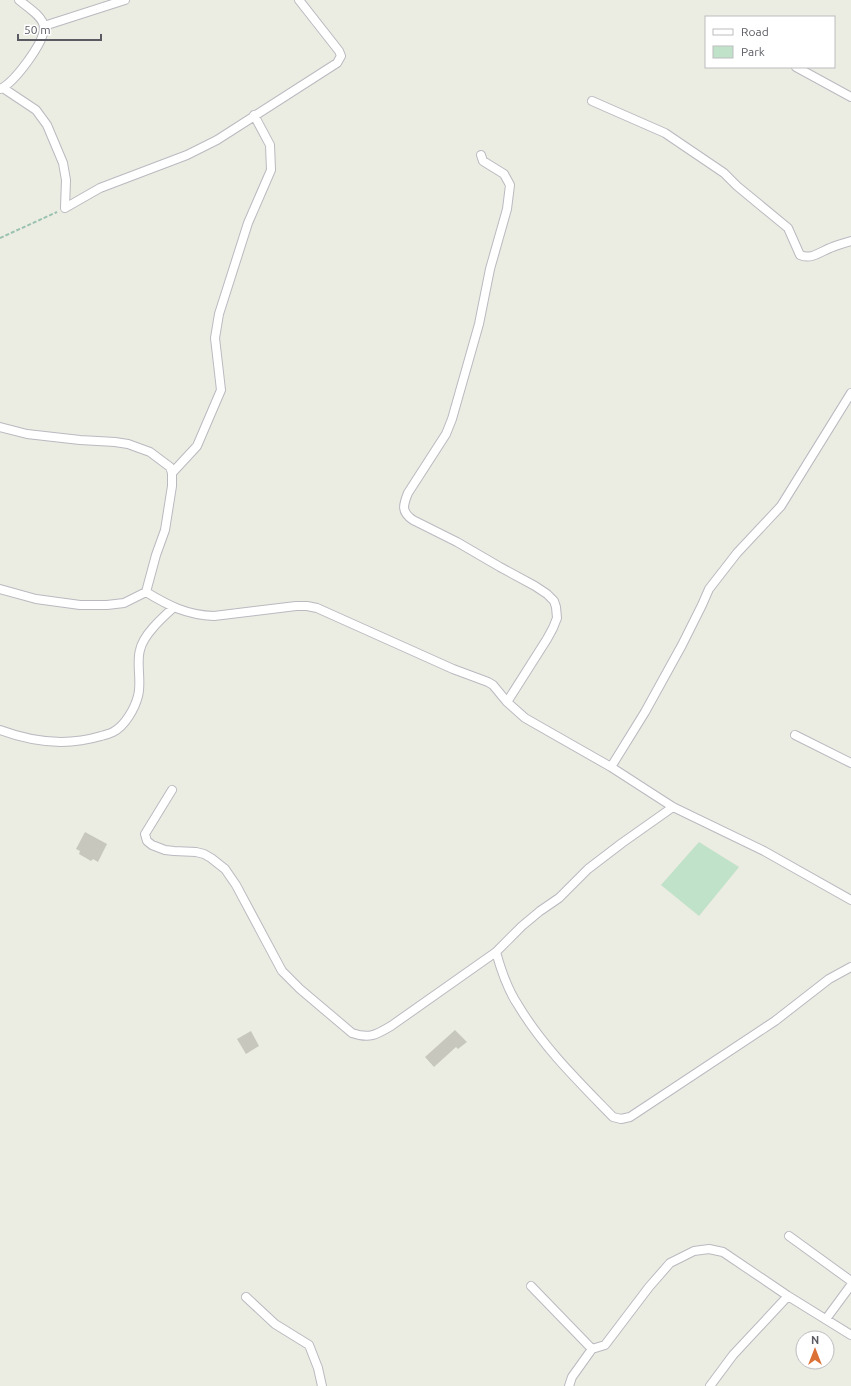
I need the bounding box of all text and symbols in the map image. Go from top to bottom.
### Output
scale bar [18,16,101,42]
legend [705,16,835,68]
text: 50 m [24,23,51,36]
text: Road [741,25,769,38]
text: Park [741,45,765,58]
north arrow [795,1330,835,1370]
text: N [811,1334,819,1346]

